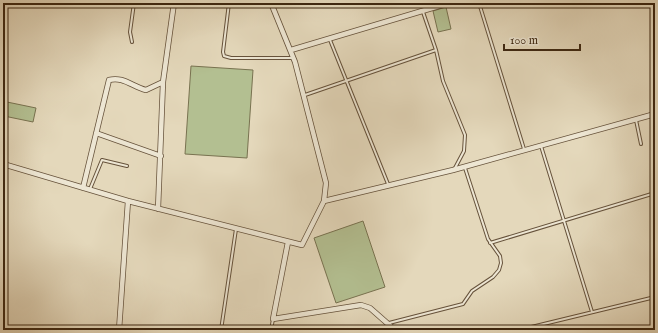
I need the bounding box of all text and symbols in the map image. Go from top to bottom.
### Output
scale bar [504,26,580,52]
text: 100 m [510,33,538,48]

